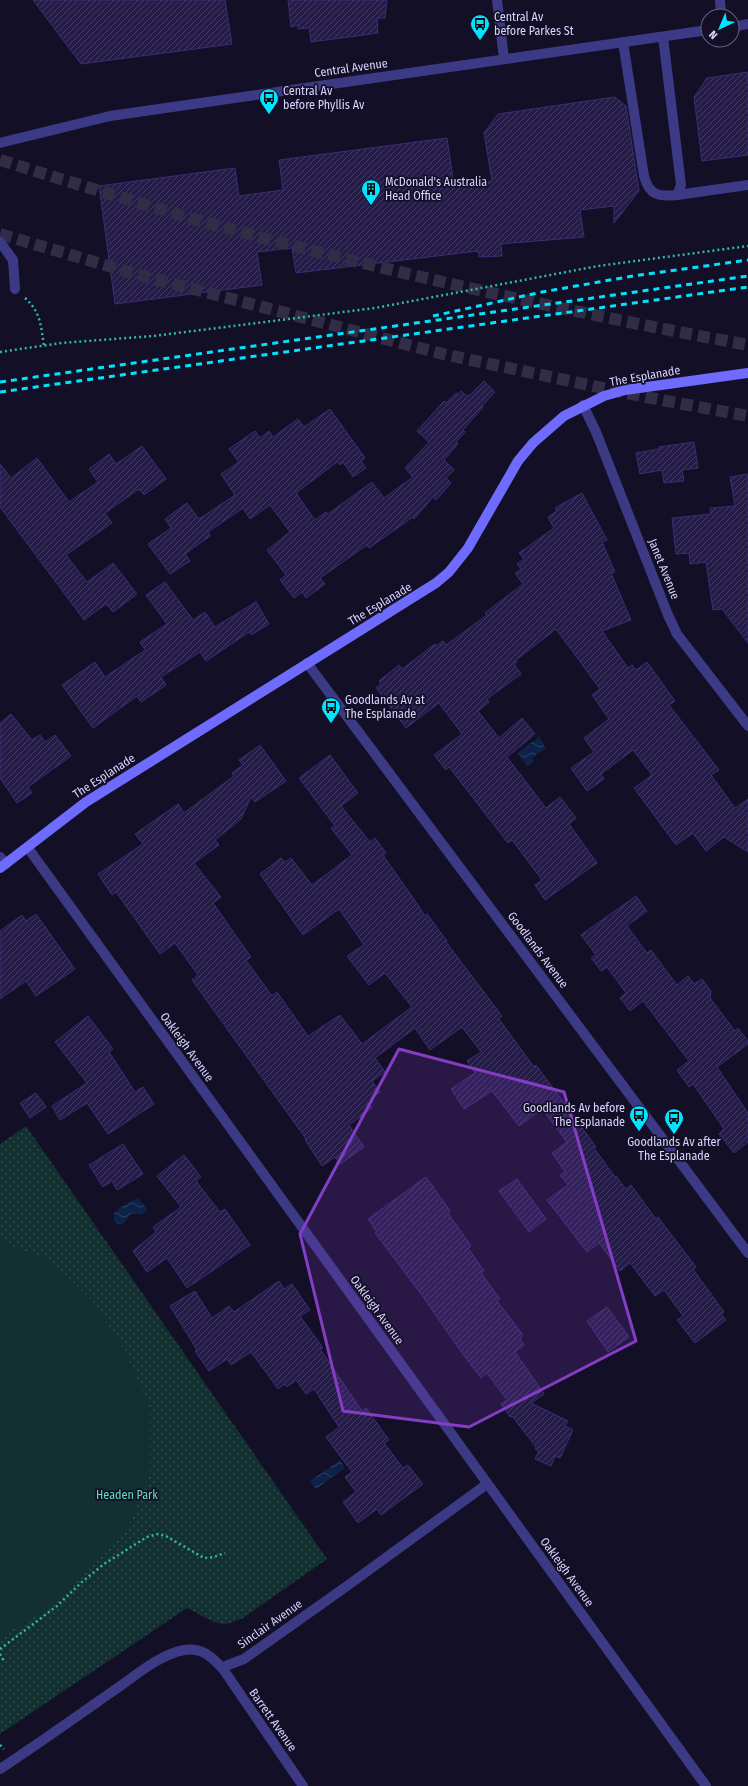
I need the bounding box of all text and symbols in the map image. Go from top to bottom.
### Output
north arrow [700,8,740,48]
place label: Central Av before Parkes St [494,10,574,38]
bus stop icon: Central Av before Parkes St [469,13,491,41]
text: N [707,28,720,42]
street label: Central Avenue [314,56,389,80]
place label: Central Av before Phyllis Av [283,84,365,112]
bus stop icon: Central Av before Phyllis Av [258,87,280,115]
place label: McDonald's Australia Head Office [385,175,487,203]
building icon: McDonald's Australia Head Office [360,178,382,206]
street label: The Esplanade [609,363,681,389]
street label: Janet Avenue [645,537,683,601]
street label: The Esplanade [346,580,414,628]
place label: Goodlands Av at The Esplanade [345,693,425,721]
bus stop icon: Goodlands Av at The Esplanade [320,696,342,724]
street label: The Esplanade [70,751,138,801]
street label: Goodlands Avenue [505,909,571,991]
street label: Oakleigh Avenue [157,1010,217,1084]
place label: Goodlands Av before The Esplanade [523,1101,625,1129]
bus stop icon: Goodlands Av before The Esplanade [628,1104,650,1132]
bus stop icon: Goodlands Av after The Esplanade [663,1107,685,1135]
place label: Goodlands Av after The Esplanade [627,1135,722,1163]
street label: Oakleigh Avenue [347,1273,407,1347]
park label: Headen Park [96,1488,158,1502]
street label: Oakleigh Avenue [537,1535,597,1609]
street label: Sinclair Avenue [235,1597,305,1651]
street label: Barrett Avenue [246,1686,300,1754]

